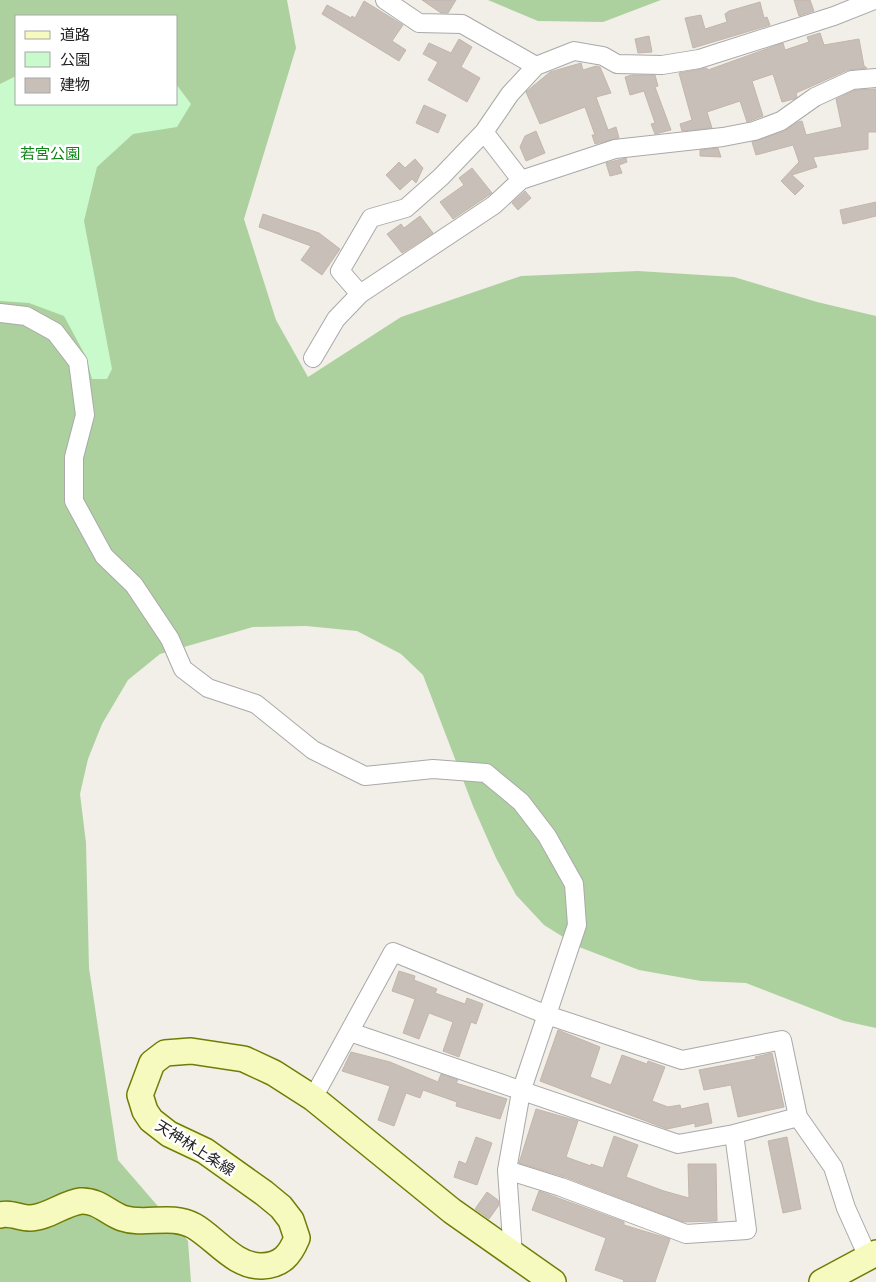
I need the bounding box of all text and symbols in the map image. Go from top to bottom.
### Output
legend [15,15,178,105]
text: 道路 [60,27,90,43]
text: 公園 [60,52,90,68]
text: 建物 [60,77,90,93]
park label: 若宮公園 [20,146,80,162]
street label: 天神林上条線 [153,1117,237,1179]

